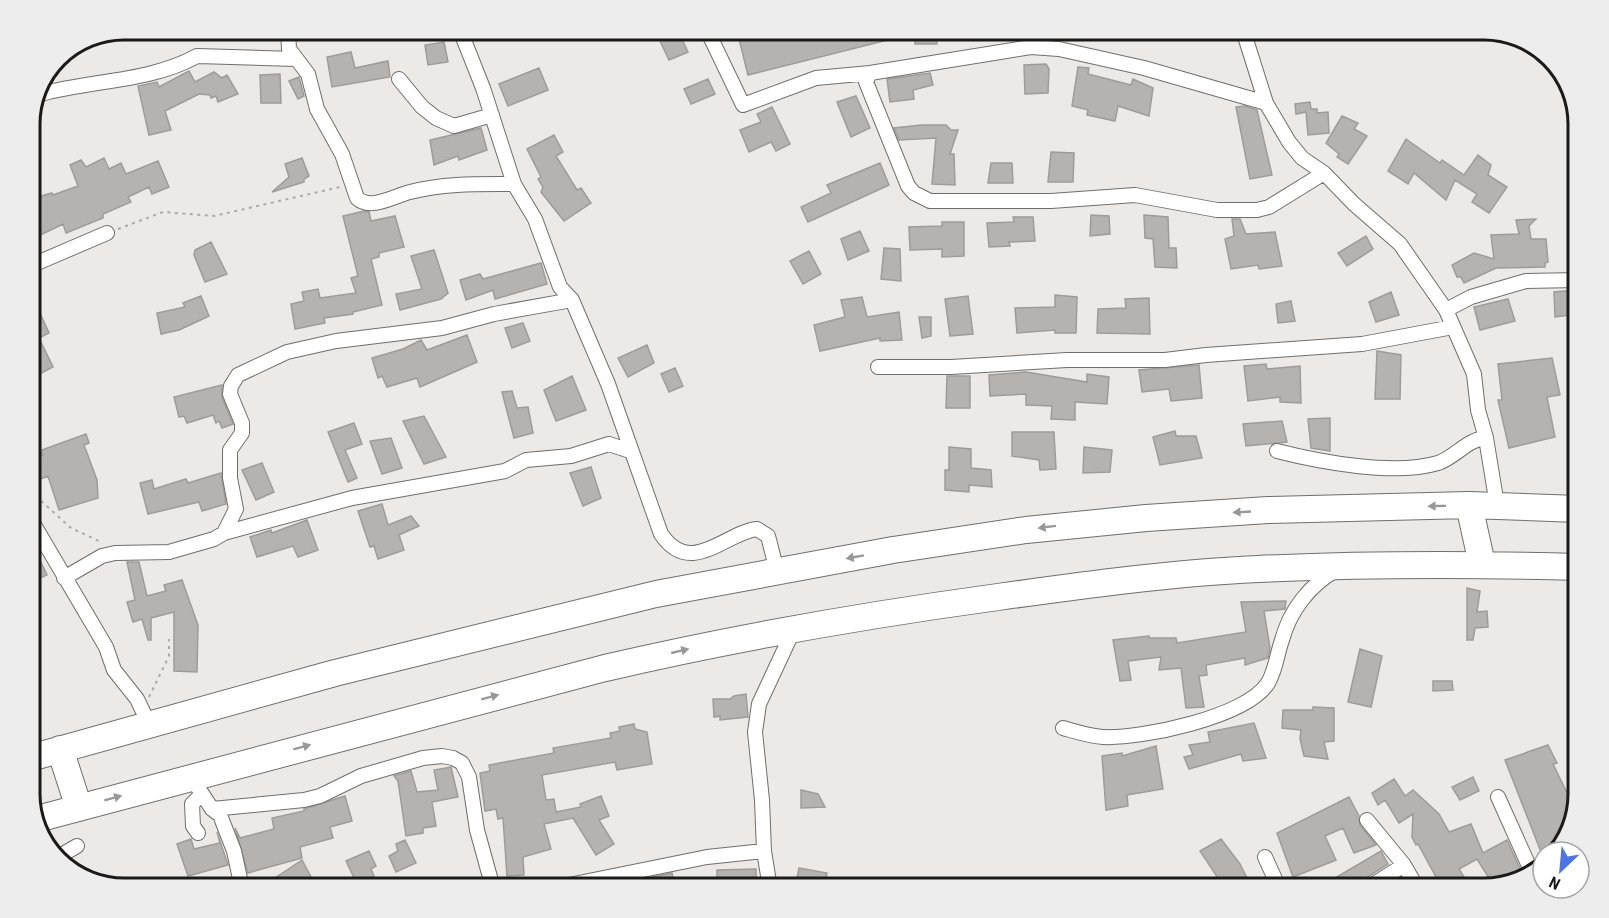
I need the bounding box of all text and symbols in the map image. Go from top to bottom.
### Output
one-way arrow [1427,501,1446,511]
one-way arrow [1232,507,1251,517]
one-way arrow [1038,522,1057,532]
one-way arrow [845,553,864,562]
one-way arrow [670,646,689,655]
one-way arrow [481,692,499,701]
one-way arrow [293,742,311,751]
one-way arrow [105,793,123,802]
north arrow [1531,840,1591,900]
text: N [1546,872,1563,894]

